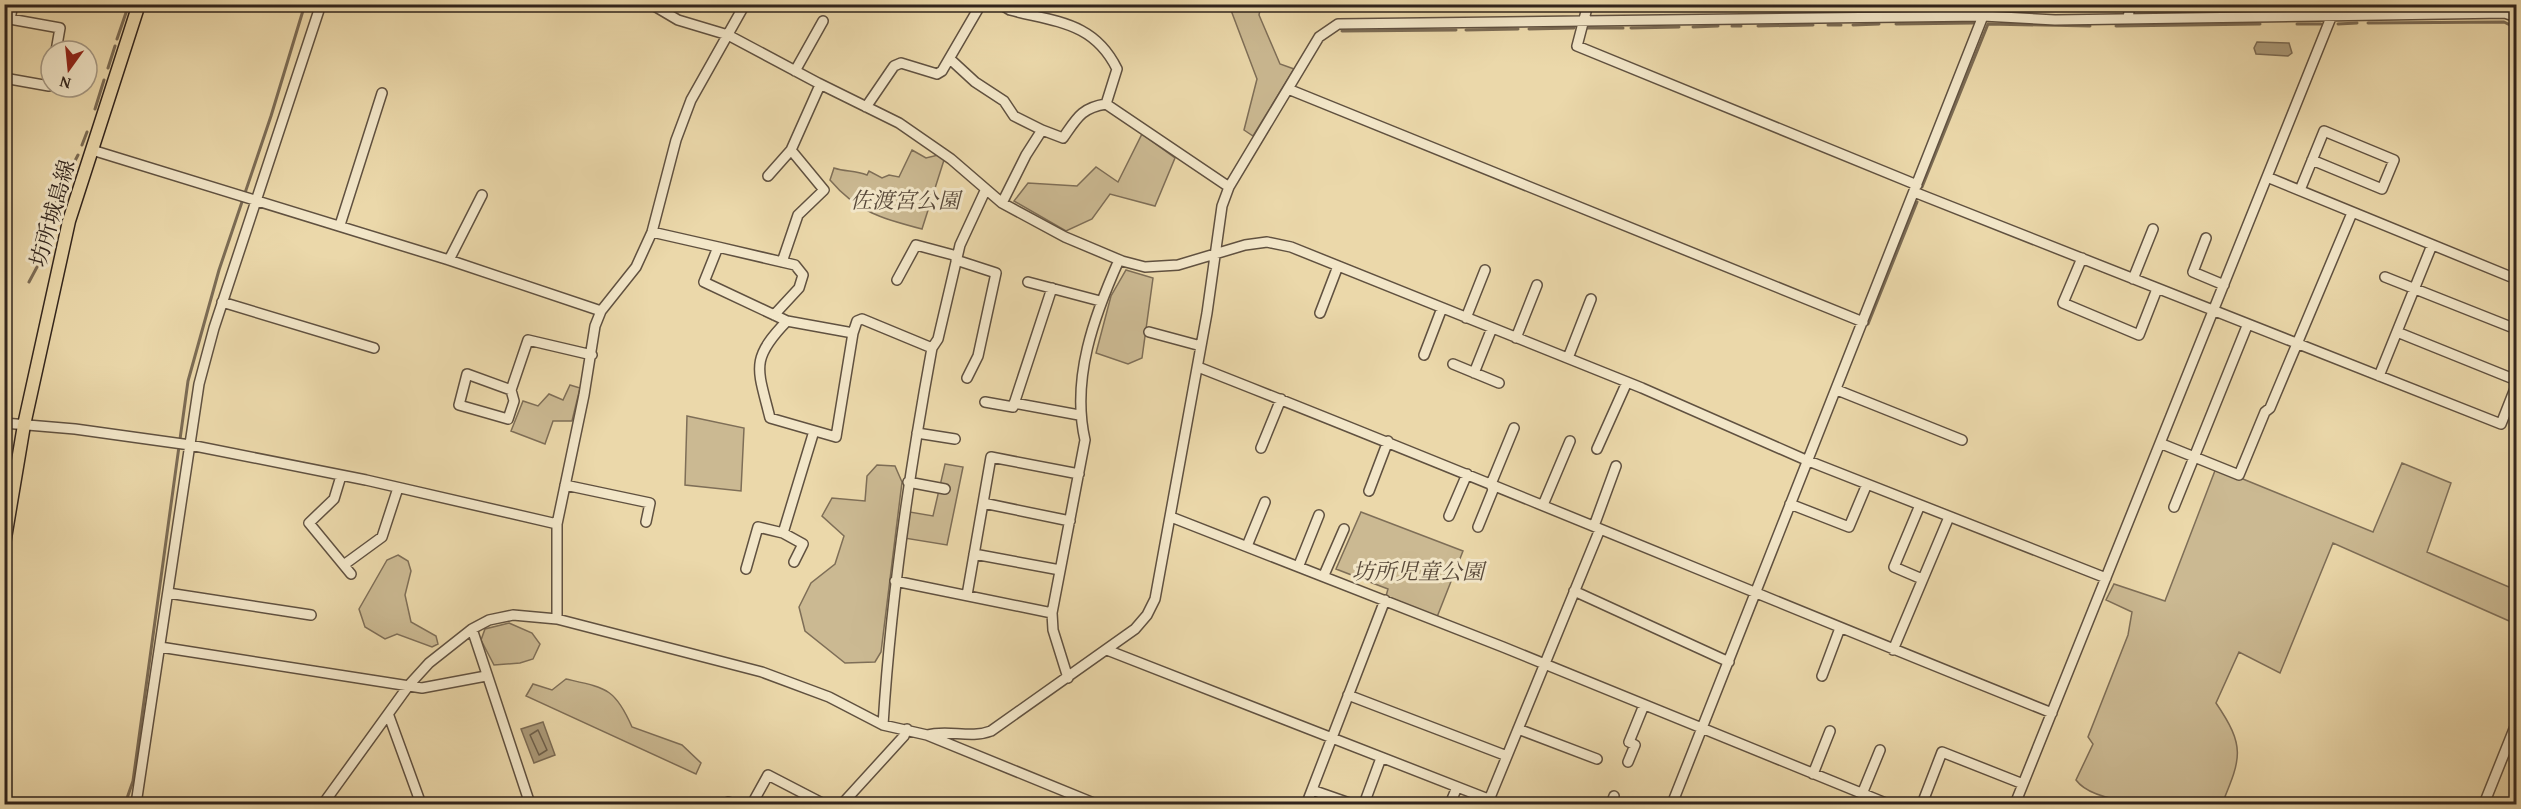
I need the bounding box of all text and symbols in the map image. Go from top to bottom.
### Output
north arrow [39,39,99,99]
text: N [57,70,73,96]
street label: 坊所城島線 [21,156,83,270]
park label: 佐渡宮公園 [850,184,963,216]
park label: 坊所児童公園 [1352,555,1487,587]

